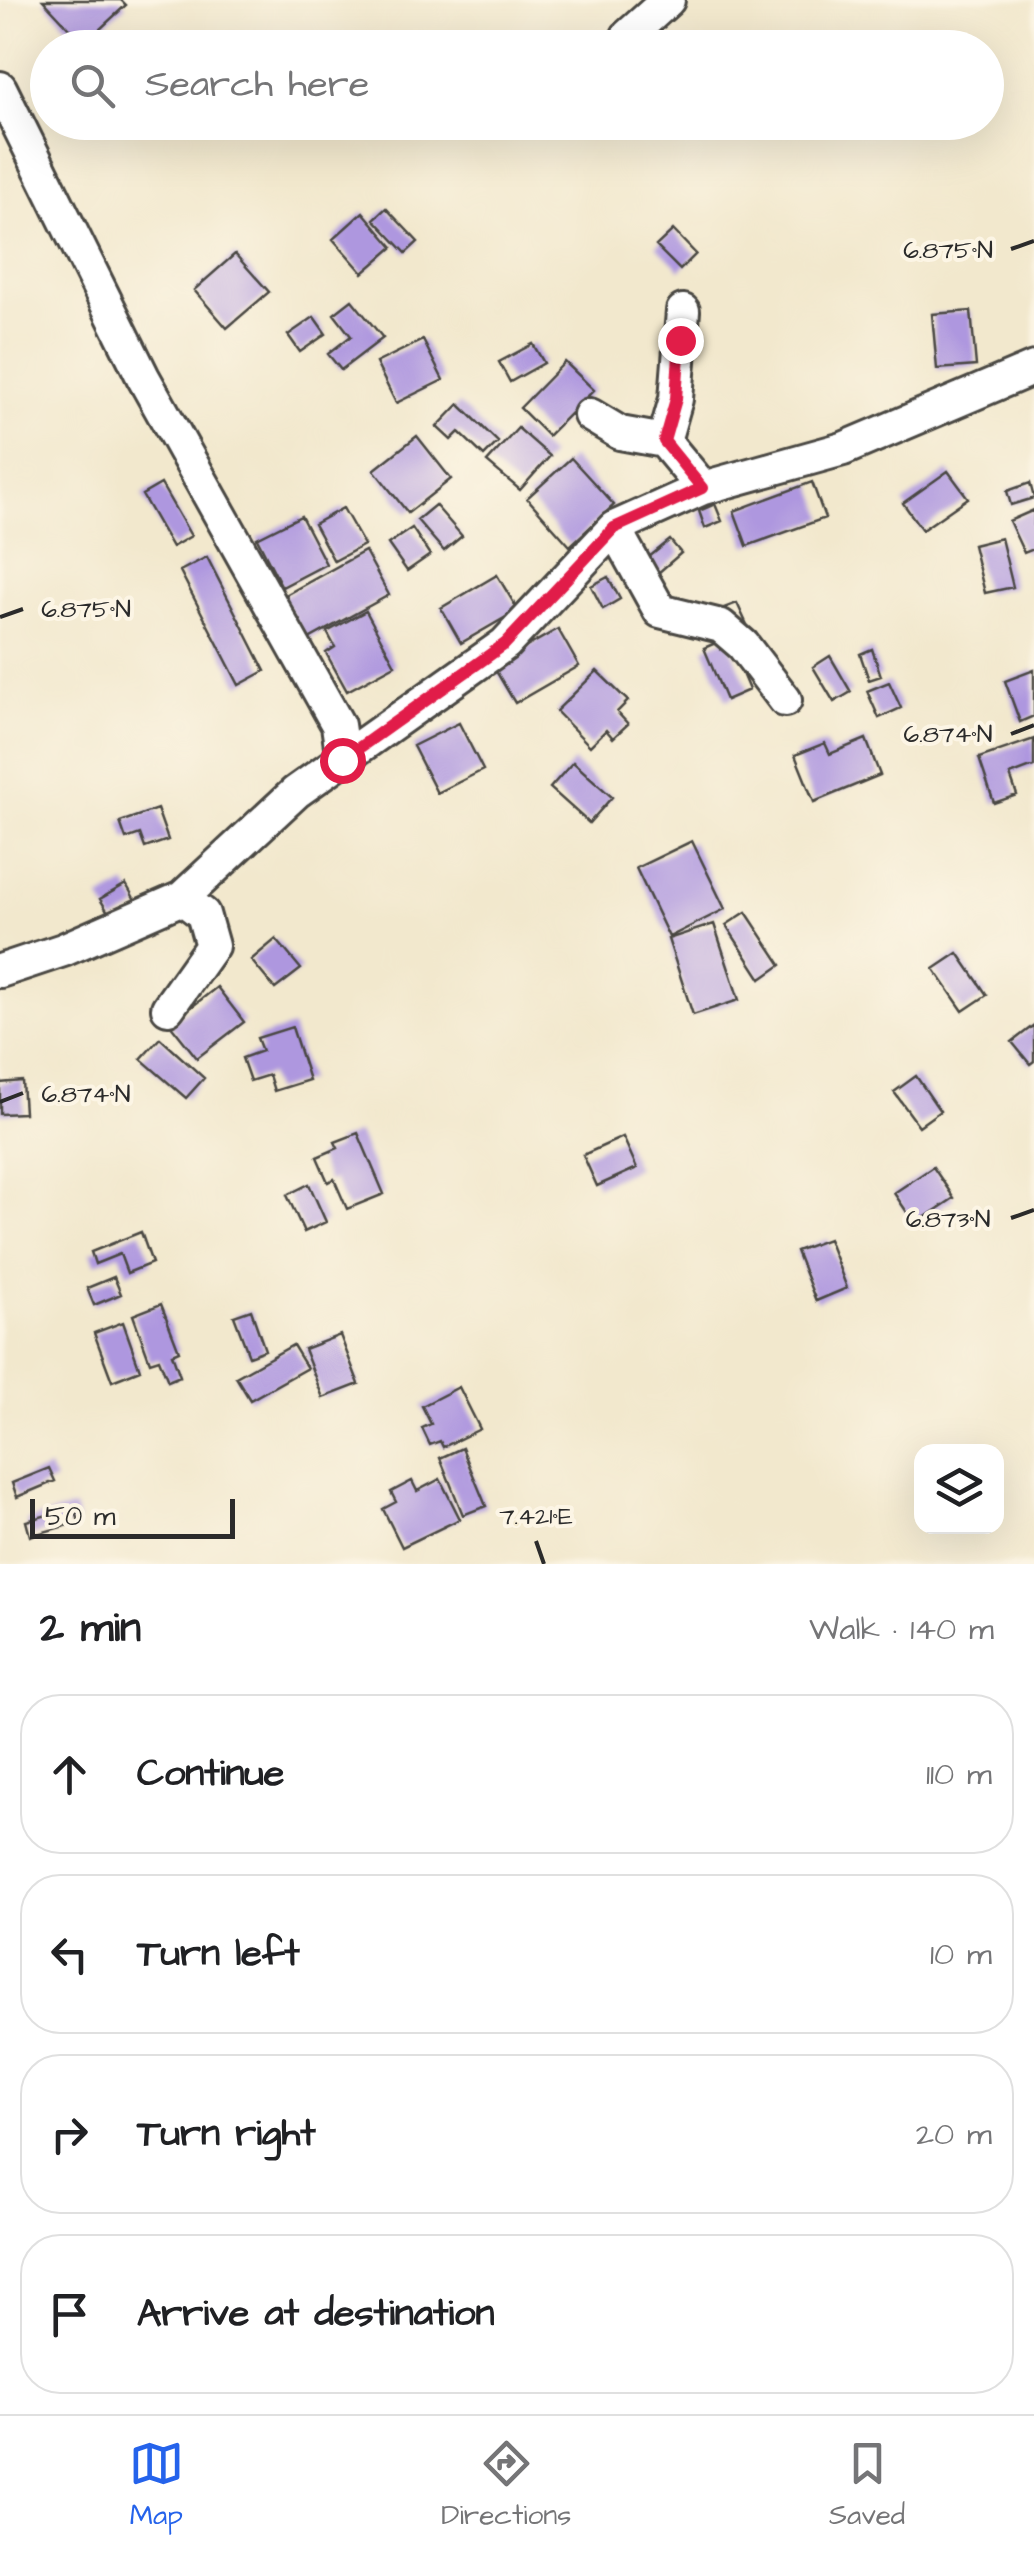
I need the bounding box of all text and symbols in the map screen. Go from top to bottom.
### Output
search box [30,30,1004,140]
icon: search [65,58,120,113]
text: Search here [145,59,369,111]
text: 6.875°N [903,233,993,268]
route end [658,318,704,364]
text: 6.875°N [41,592,131,627]
text: 6.874°N [904,717,992,752]
route start [320,738,366,784]
text: 6.874°N [42,1077,130,1112]
text: 6.873°N [906,1202,990,1237]
map controls [914,1444,1004,1534]
button: layers [914,1444,1004,1534]
scale bar [30,1494,235,1538]
text: 50 m [45,1497,116,1536]
text: 7.421°E [499,1499,573,1534]
text: 2 min [40,1600,141,1658]
text: Walk · 140 m [809,1607,994,1652]
icon: ahead [42,1747,97,1802]
text: Continue [137,1748,284,1800]
text: 110 m [926,1752,992,1797]
icon: left [42,1927,97,1982]
text: Turn left [137,1928,300,1980]
text: 10 m [930,1932,992,1977]
icon: right [42,2107,97,2162]
text: Turn right [137,2108,316,2160]
text: 20 m [916,2112,992,2157]
icon: arrive [42,2287,97,2342]
text: Arrive at destination [137,2288,494,2340]
tab: Map [129,2436,184,2535]
tab: Directions [441,2436,571,2535]
tab: Saved [829,2436,905,2535]

